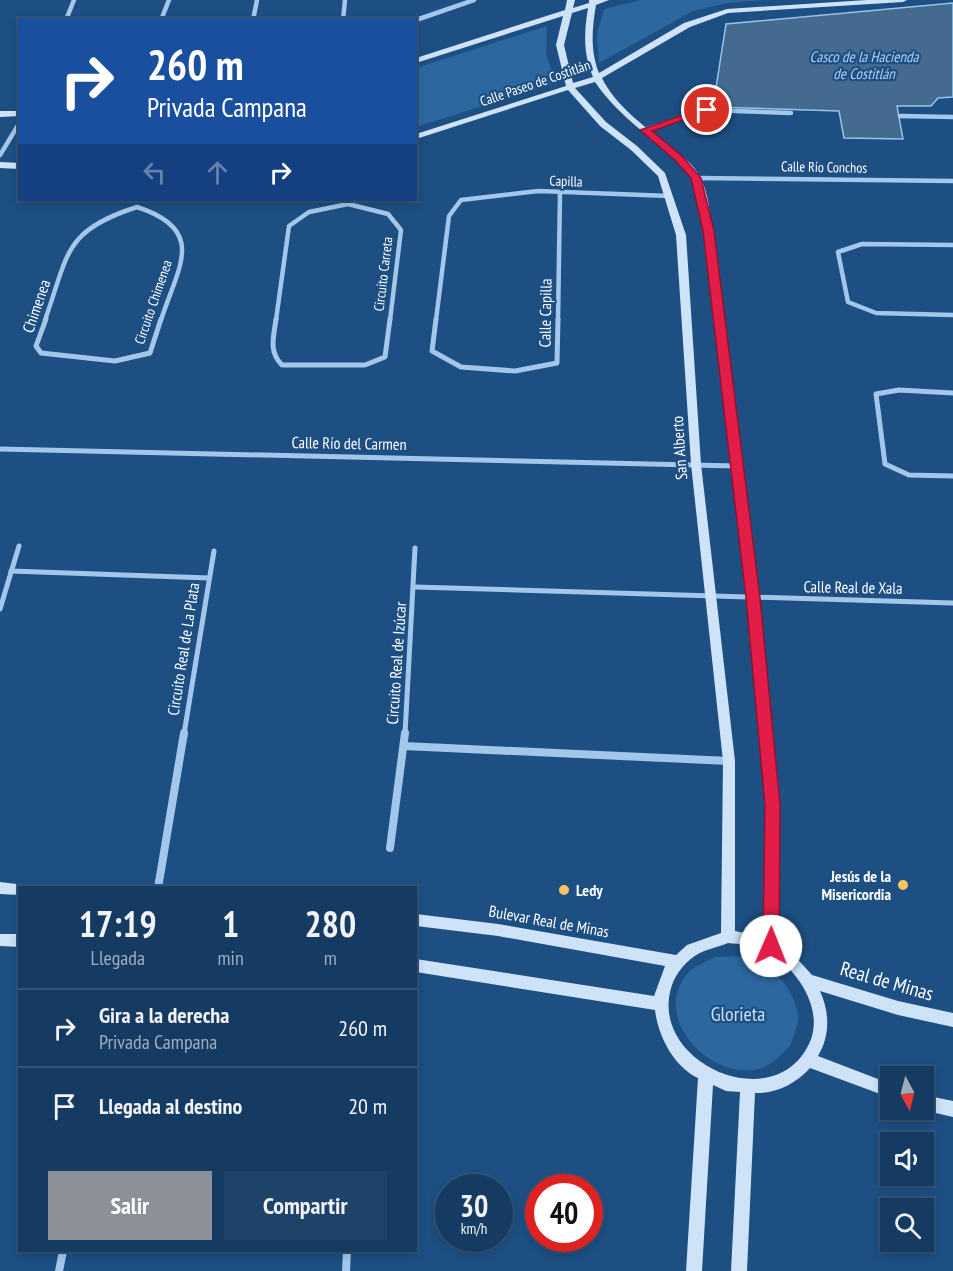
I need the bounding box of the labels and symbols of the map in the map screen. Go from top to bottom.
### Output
water label: Casco de la Hacienda de Costitlán [810,47,919,83]
street label: Calle Paseo de Costitlán [478,56,592,110]
pin [681,84,732,135]
street label: Calle Río Conchos [781,157,867,177]
street label: Capilla [549,171,583,191]
street label: Circuito Carreta [370,236,396,312]
street label: Circuito Chimenea [130,257,176,347]
street label: Chimenea [18,277,54,335]
street label: Calle Capilla [534,278,556,348]
street label: San Alberto [667,415,691,481]
street label: Calle Río del Carmen [291,432,407,454]
street label: Calle Real de Xala [803,576,903,598]
street label: Circuito Real de La Plata [163,581,203,717]
street label: Circuito Real de Izúcar [382,600,410,725]
place label: Jesús de la Misericordia [822,866,891,904]
marker: Jesús de la Misericordia [896,878,910,892]
place label: Ledy [576,880,603,900]
marker: Ledy [557,883,571,897]
street label: Bulevar Real de Minas [487,901,611,941]
position arrow [739,914,803,978]
street label: Real de Minas [837,955,937,1007]
park label: Glorieta [711,1001,765,1027]
north arrow [880,1066,934,1120]
speed limit sign: 40 [525,1174,603,1252]

